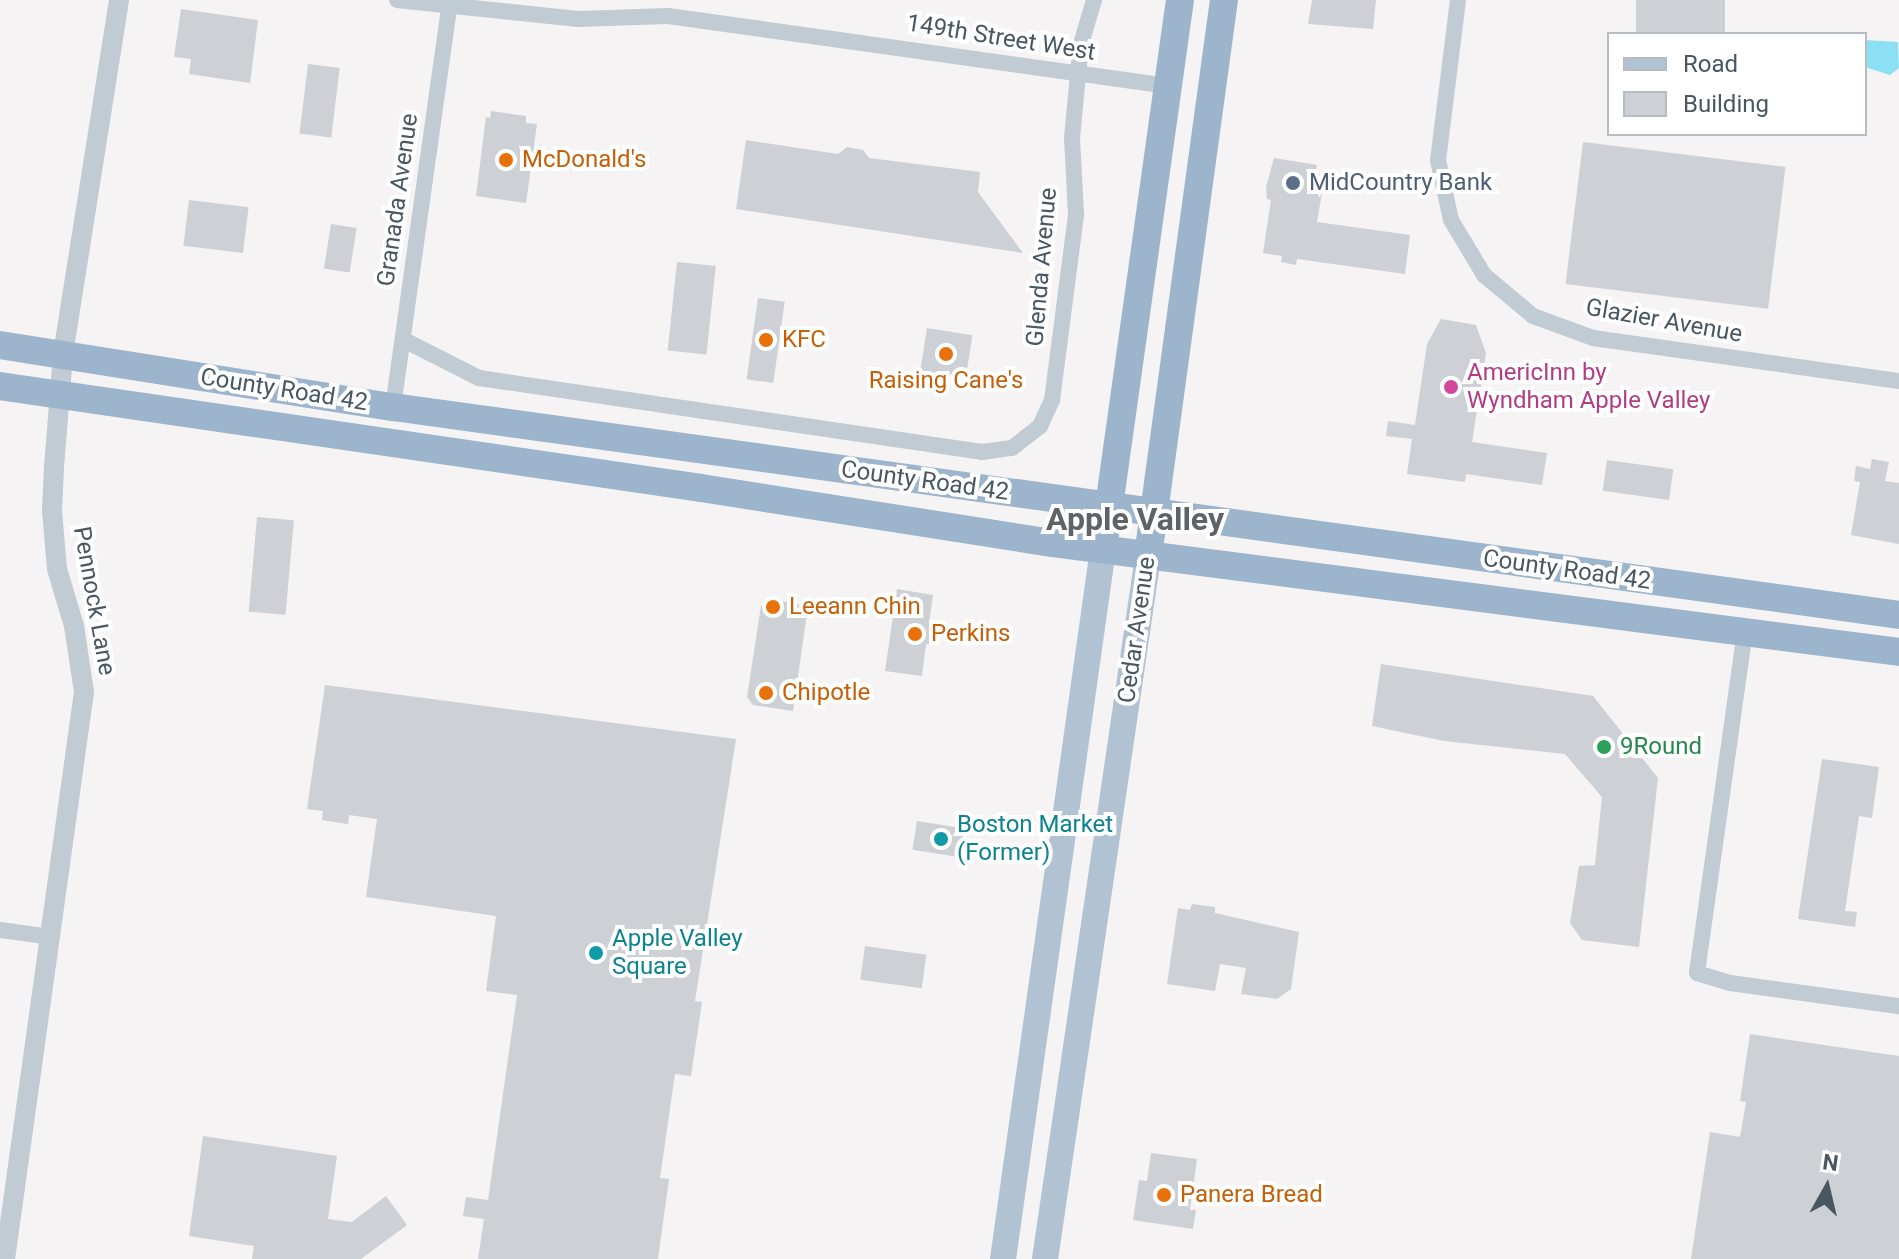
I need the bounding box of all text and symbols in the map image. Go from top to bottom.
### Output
street label: 149th Street West [905,9,1097,67]
legend [1607,32,1867,136]
text: Road [1683,50,1738,78]
text: Building [1683,90,1769,118]
street label: Granada Avenue [372,112,424,288]
place label: McDonald's [522,146,646,174]
marker: McDonald's [497,151,515,169]
place label: MidCountry Bank [1309,169,1492,197]
marker: MidCountry Bank [1284,174,1302,192]
street label: Glenda Avenue [1021,186,1063,348]
street label: Glazier Avenue [1584,293,1744,349]
place label: KFC [782,326,826,354]
marker: KFC [757,331,775,349]
marker: Raising Cane's [937,345,955,363]
place label: AmericInn by Wyndham Apple Valley [1467,359,1710,415]
street label: County Road 42 [198,363,370,417]
place label: Raising Cane's [869,367,1023,395]
marker: AmericInn by Wyndham Apple Valley [1442,378,1460,396]
street label: County Road 42 [839,455,1011,507]
district label: Apple Valley [1046,500,1224,538]
street label: Pennock Lane [67,524,121,678]
street label: County Road 42 [1481,544,1653,596]
street label: Cedar Avenue [1112,555,1162,705]
place label: Leeann Chin [789,593,921,621]
marker: Leeann Chin [764,598,782,616]
place label: Perkins [931,620,1010,648]
marker: Perkins [906,625,924,643]
place label: Chipotle [782,679,870,707]
marker: Chipotle [757,684,775,702]
place label: 9Round [1620,733,1702,761]
marker: 9Round [1595,738,1613,756]
place label: Boston Market (Former) [957,811,1113,867]
marker: Boston Market (Former) [932,830,950,848]
place label: Apple Valley Square [612,925,743,981]
marker: Apple Valley Square [587,944,605,962]
north arrow [1787,1147,1867,1227]
text: N [1821,1149,1840,1176]
place label: Panera Bread [1180,1181,1323,1209]
marker: Panera Bread [1155,1186,1173,1204]

